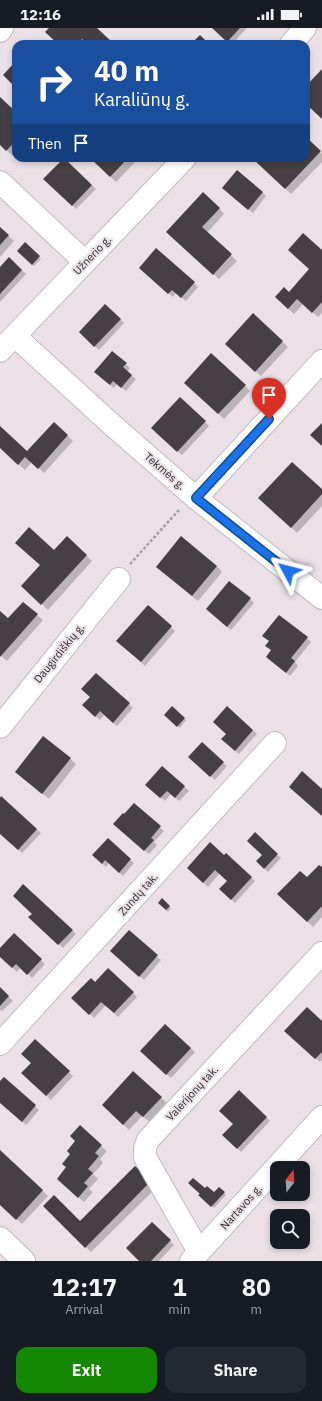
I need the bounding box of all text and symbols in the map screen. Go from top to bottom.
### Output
text: 12:16 [20,5,61,24]
text: 40 m [94,52,159,89]
icon: right [28,56,80,108]
text: Karaliūnų g. [94,88,190,111]
icon: arrive [70,132,92,154]
text: Then [28,134,62,153]
street label: Užnerio g. [70,232,114,278]
pin [252,378,286,419]
icon: arrive [258,384,280,406]
street label: Tekmės g. [142,449,188,493]
position arrow [267,550,309,592]
street label: Daugirdiškių g. [31,620,87,686]
street label: Zundų tak. [115,870,161,918]
street label: Valerijonų tak. [163,1062,221,1124]
north arrow [270,1161,310,1201]
map controls [270,1161,310,1249]
street label: Nartavos g. [217,1182,265,1232]
button: search [270,1209,310,1249]
text: 12:17 [51,1271,117,1303]
text: 1 [172,1271,187,1303]
text: 80 [242,1271,271,1303]
text: Arrival [65,1301,103,1318]
text: min [168,1301,190,1318]
text: m [250,1301,262,1318]
button: Exit [16,1347,157,1393]
button: Share [165,1347,306,1393]

